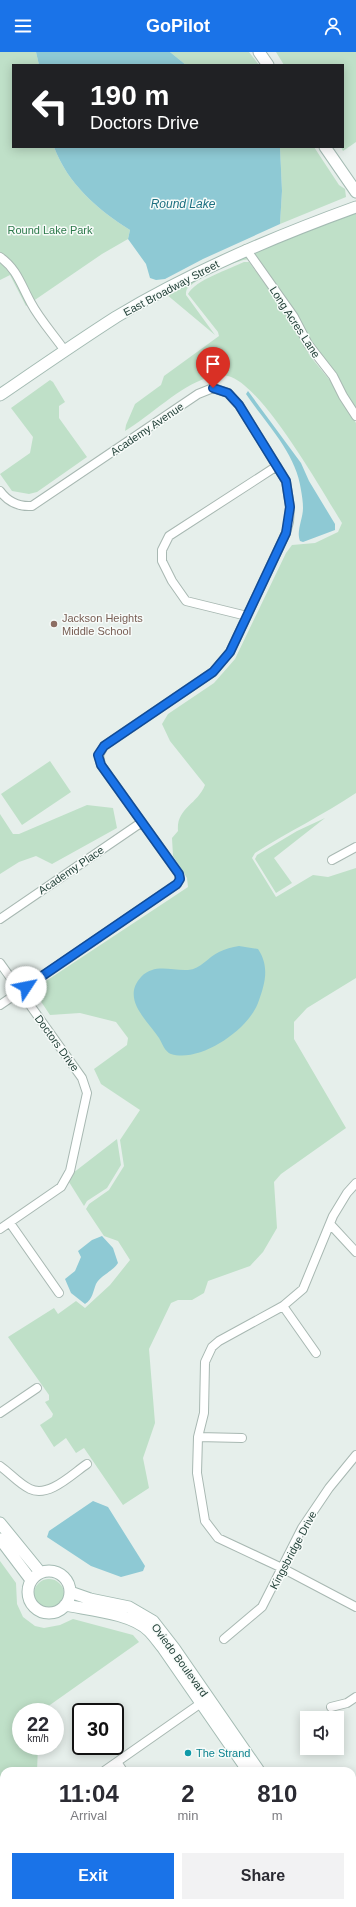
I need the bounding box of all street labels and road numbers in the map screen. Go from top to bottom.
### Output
street label: East Broadway Street [121,258,221,318]
street label: Long Acres Lane [267,284,323,360]
street label: Academy Avenue [108,400,186,458]
street label: Academy Place [36,844,106,896]
street label: Doctors Drive [33,1013,81,1073]
street label: Kingsbridge Drive [267,1509,319,1591]
street label: Oviedo Boulevard [149,1621,211,1699]

